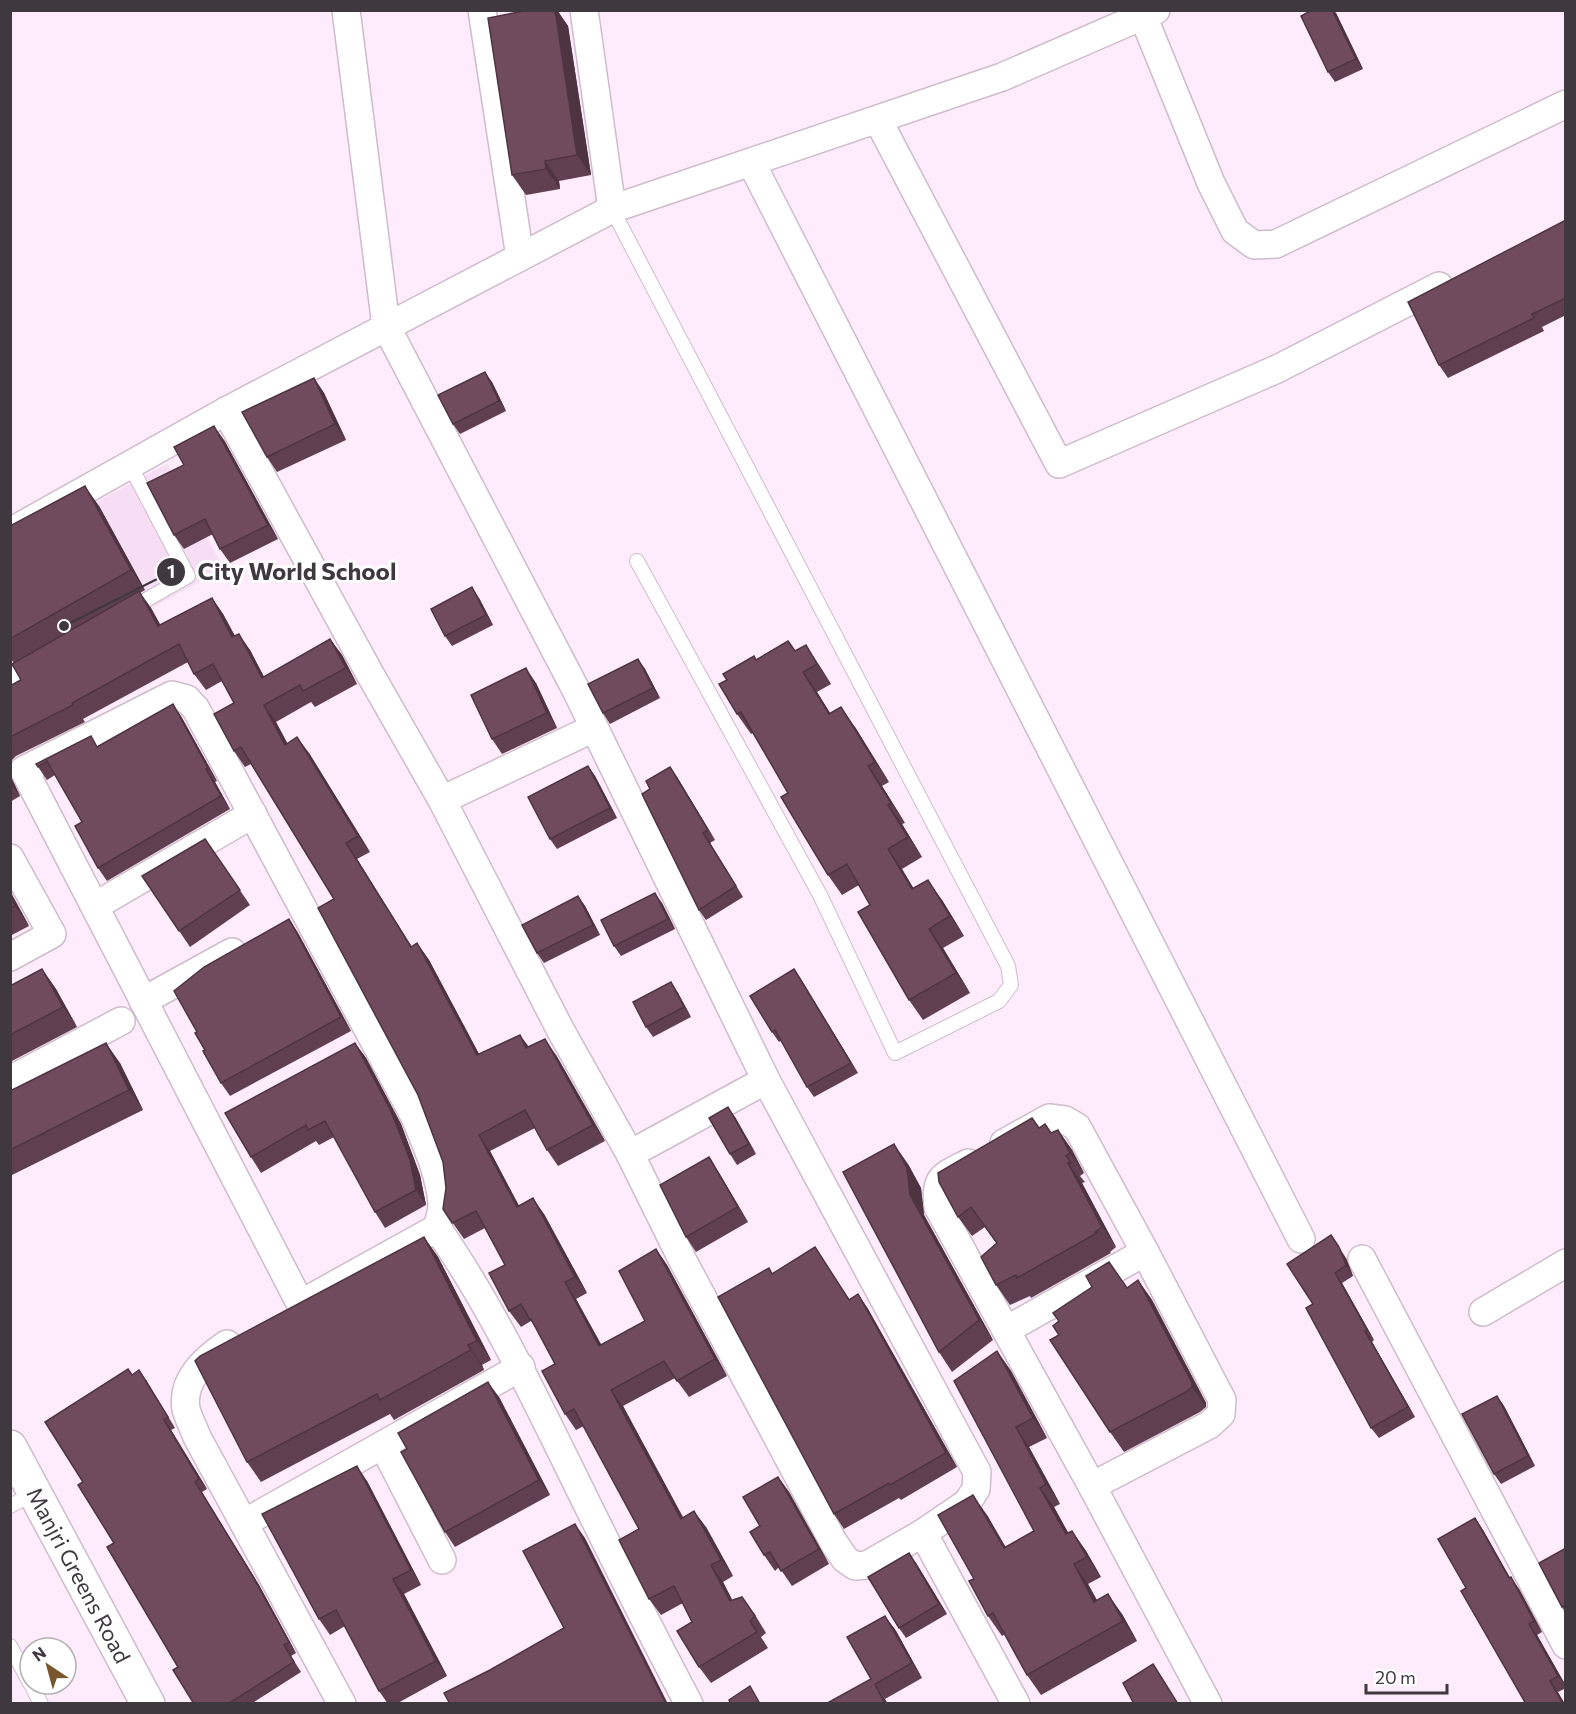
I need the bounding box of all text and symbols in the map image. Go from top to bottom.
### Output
callout: City World School [156,551,409,593]
text: City World School [198,556,397,585]
text: 1 [167,560,175,582]
street label: Manjri Greens Road [21,1482,137,1668]
north arrow [18,1636,78,1696]
text: N [28,1642,49,1665]
scale bar [1366,1657,1447,1695]
text: 20 m [1375,1666,1416,1688]

